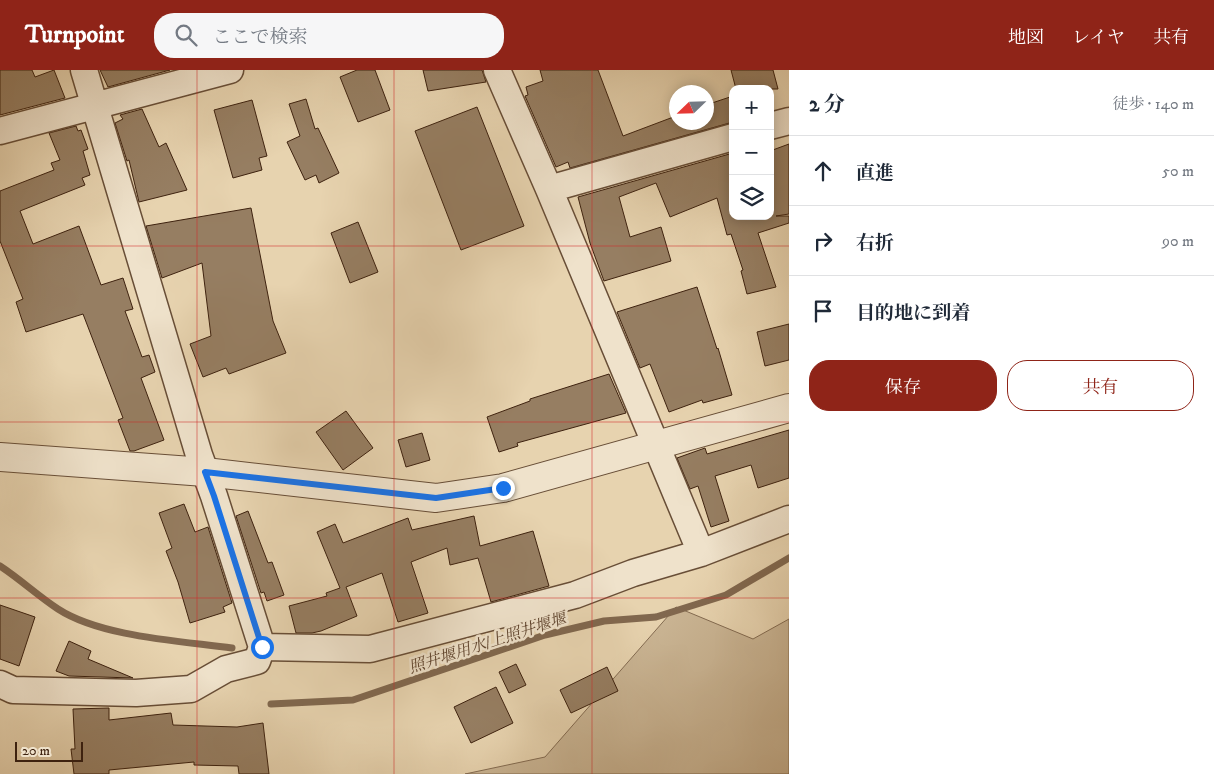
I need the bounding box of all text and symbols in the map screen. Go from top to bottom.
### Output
search box [154,13,504,58]
text: Turnpoint [25,20,124,50]
icon: search [172,21,200,49]
text: ここで検索 [212,26,307,49]
text: 地図 [1008,27,1044,49]
text: レイヤ [1072,27,1125,49]
text: 共有 [1153,27,1189,49]
north arrow [669,85,714,130]
map controls [729,85,774,220]
button: + [729,85,774,130]
text: 2 分 [809,92,845,118]
text: 徒歩 · 140 m [1112,94,1194,114]
button: − [729,130,774,175]
icon: ahead [809,157,837,185]
text: 50 m [1162,161,1194,181]
text: 直進 [856,162,894,185]
button: layers [729,175,774,220]
icon: right [809,227,837,255]
text: 90 m [1162,231,1194,251]
text: 右折 [856,232,894,255]
icon: arrive [809,297,837,325]
text: 目的地に到着 [856,302,970,325]
button: 保存 [809,360,997,411]
button: 共有 [1007,360,1194,411]
route end [492,477,515,500]
water label: 照井堰用水/上照井堰堰 [406,607,571,678]
route start [251,636,274,659]
scale bar [15,739,82,762]
text: 20 m [22,742,50,760]

